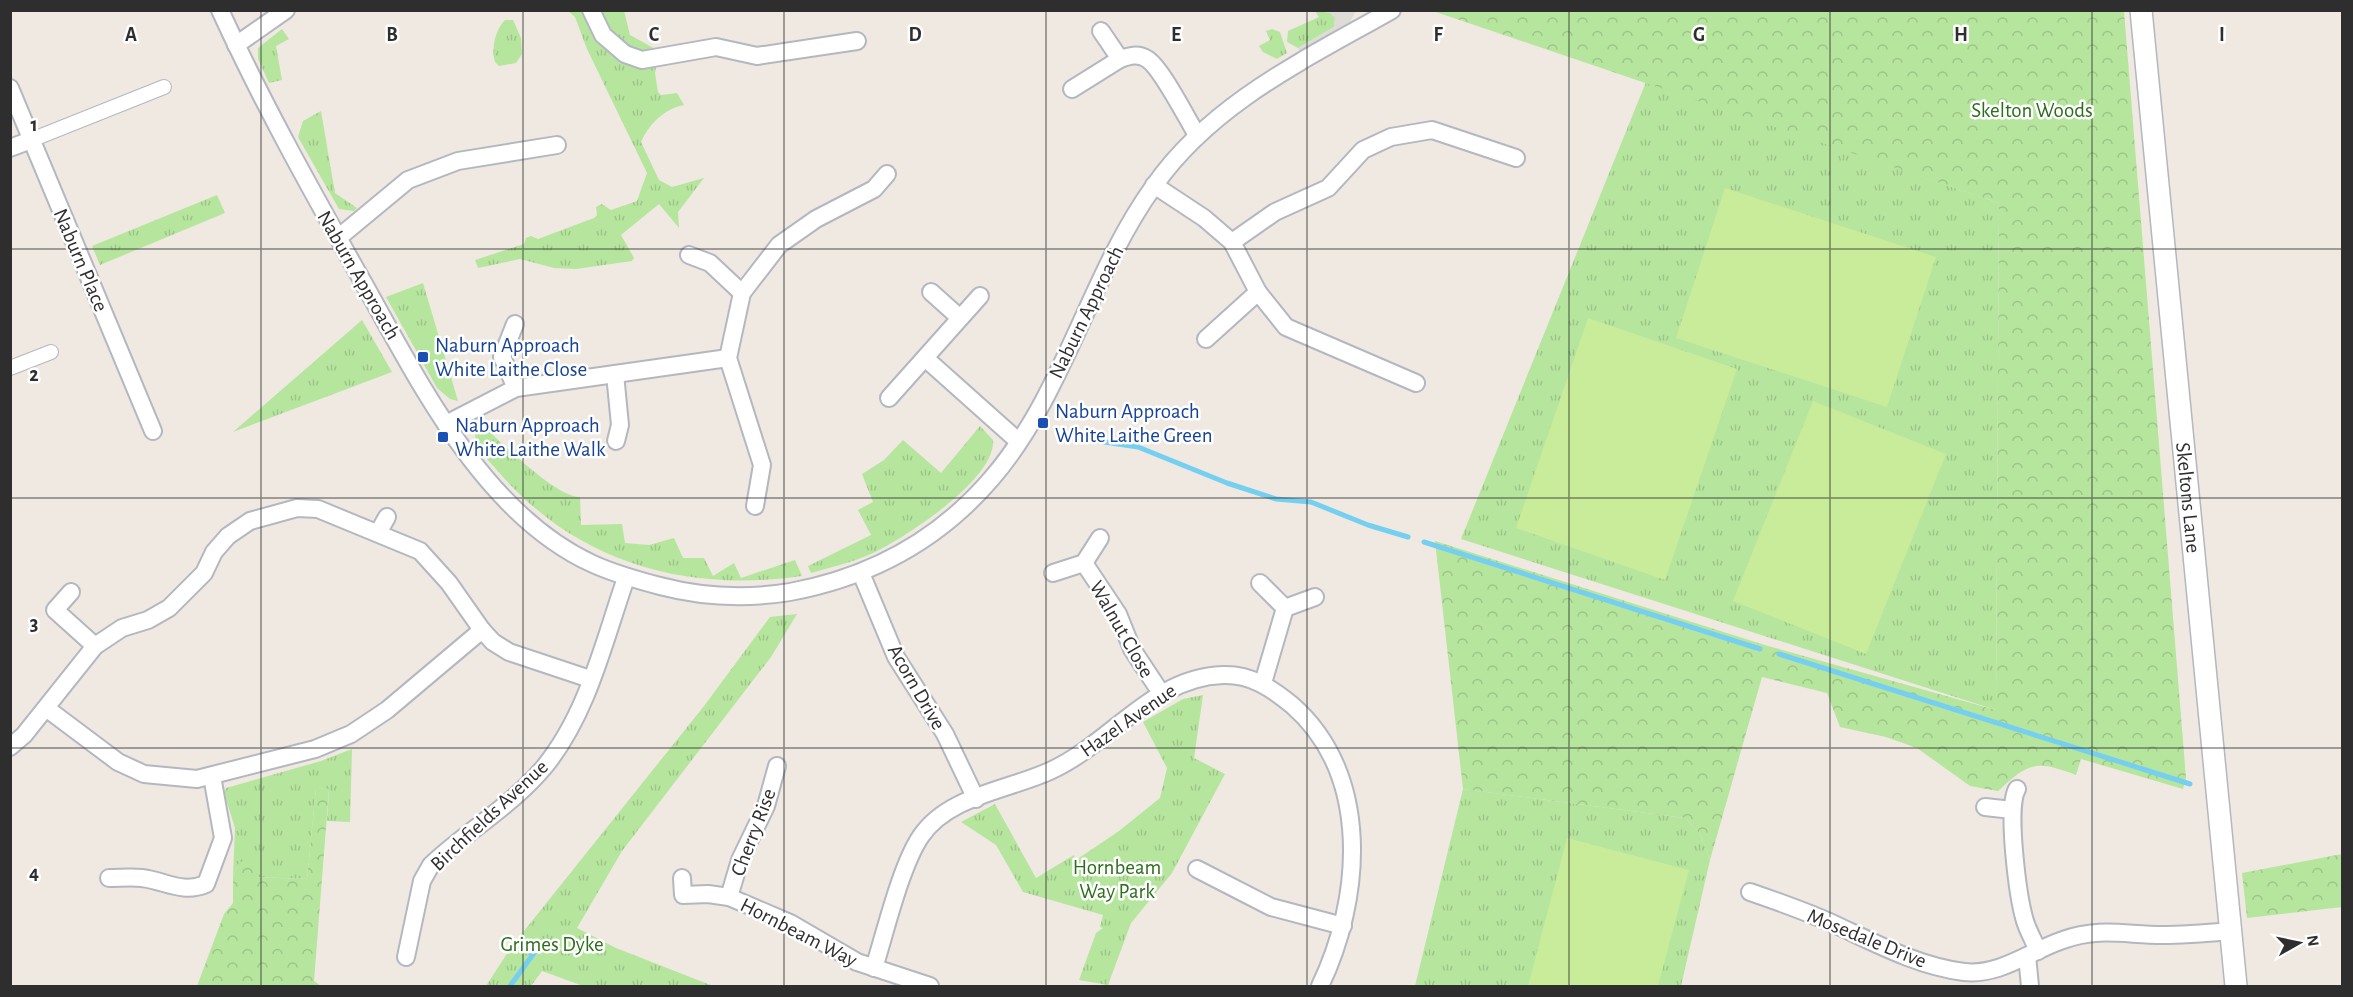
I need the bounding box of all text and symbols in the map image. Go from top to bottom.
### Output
text: A [125,25,137,45]
text: B [386,25,398,45]
text: C [649,25,660,45]
text: D [908,25,922,45]
text: E [1171,25,1181,45]
text: F [1433,25,1443,45]
text: G [1693,25,1705,45]
text: H [1954,25,1968,45]
text: I [2219,25,2225,45]
park label: Skelton Woods [1971,100,2093,121]
text: 1 [30,115,38,135]
street label: Naburn Place [49,206,112,315]
street label: Naburn Approach [313,207,404,343]
street label: Naburn Approach [1045,243,1128,382]
place label: Naburn Approach White Laithe Close [435,335,587,380]
marker: Naburn Approach White Laithe Close [416,350,430,364]
text: 2 [29,365,39,385]
place label: Naburn Approach White Laithe Green [1055,401,1213,446]
place label: Naburn Approach White Laithe Walk [455,415,606,460]
marker: Naburn Approach White Laithe Green [1036,416,1050,430]
marker: Naburn Approach White Laithe Walk [436,430,450,444]
street label: Skeltons Lane [2172,441,2204,554]
street label: Walnut Close [1085,577,1158,681]
text: 3 [30,614,38,634]
street label: Acorn Drive [884,641,949,734]
street label: Hazel Avenue [1077,680,1180,761]
street label: Birchfields Avenue [427,756,552,875]
street label: Cherry Rise [727,785,780,879]
park label: Hornbeam Way Park [1073,857,1161,902]
text: 4 [29,863,39,883]
street label: Hornbeam Way [737,894,861,971]
street label: Mosedale Drive [1804,905,1929,972]
north arrow [2269,913,2329,973]
park label: Grimes Dyke [500,934,604,955]
text: N [2304,934,2322,948]

